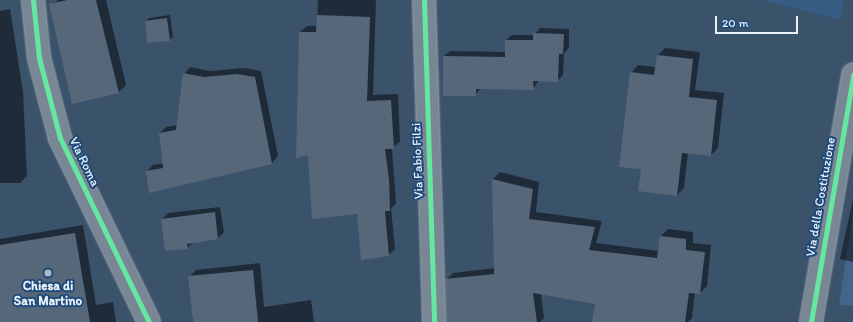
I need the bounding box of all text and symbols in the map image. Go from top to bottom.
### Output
scale bar [717,8,800,34]
text: 20 m [722,16,749,30]
street label: Via Fabio Filzi [409,123,427,199]
street label: Via Roma [66,135,102,189]
street label: Via della Costituzione [803,136,839,258]
marker: Chiesa di San Martino [43,268,53,278]
place label: Chiesa di San Martino [14,279,82,310]

